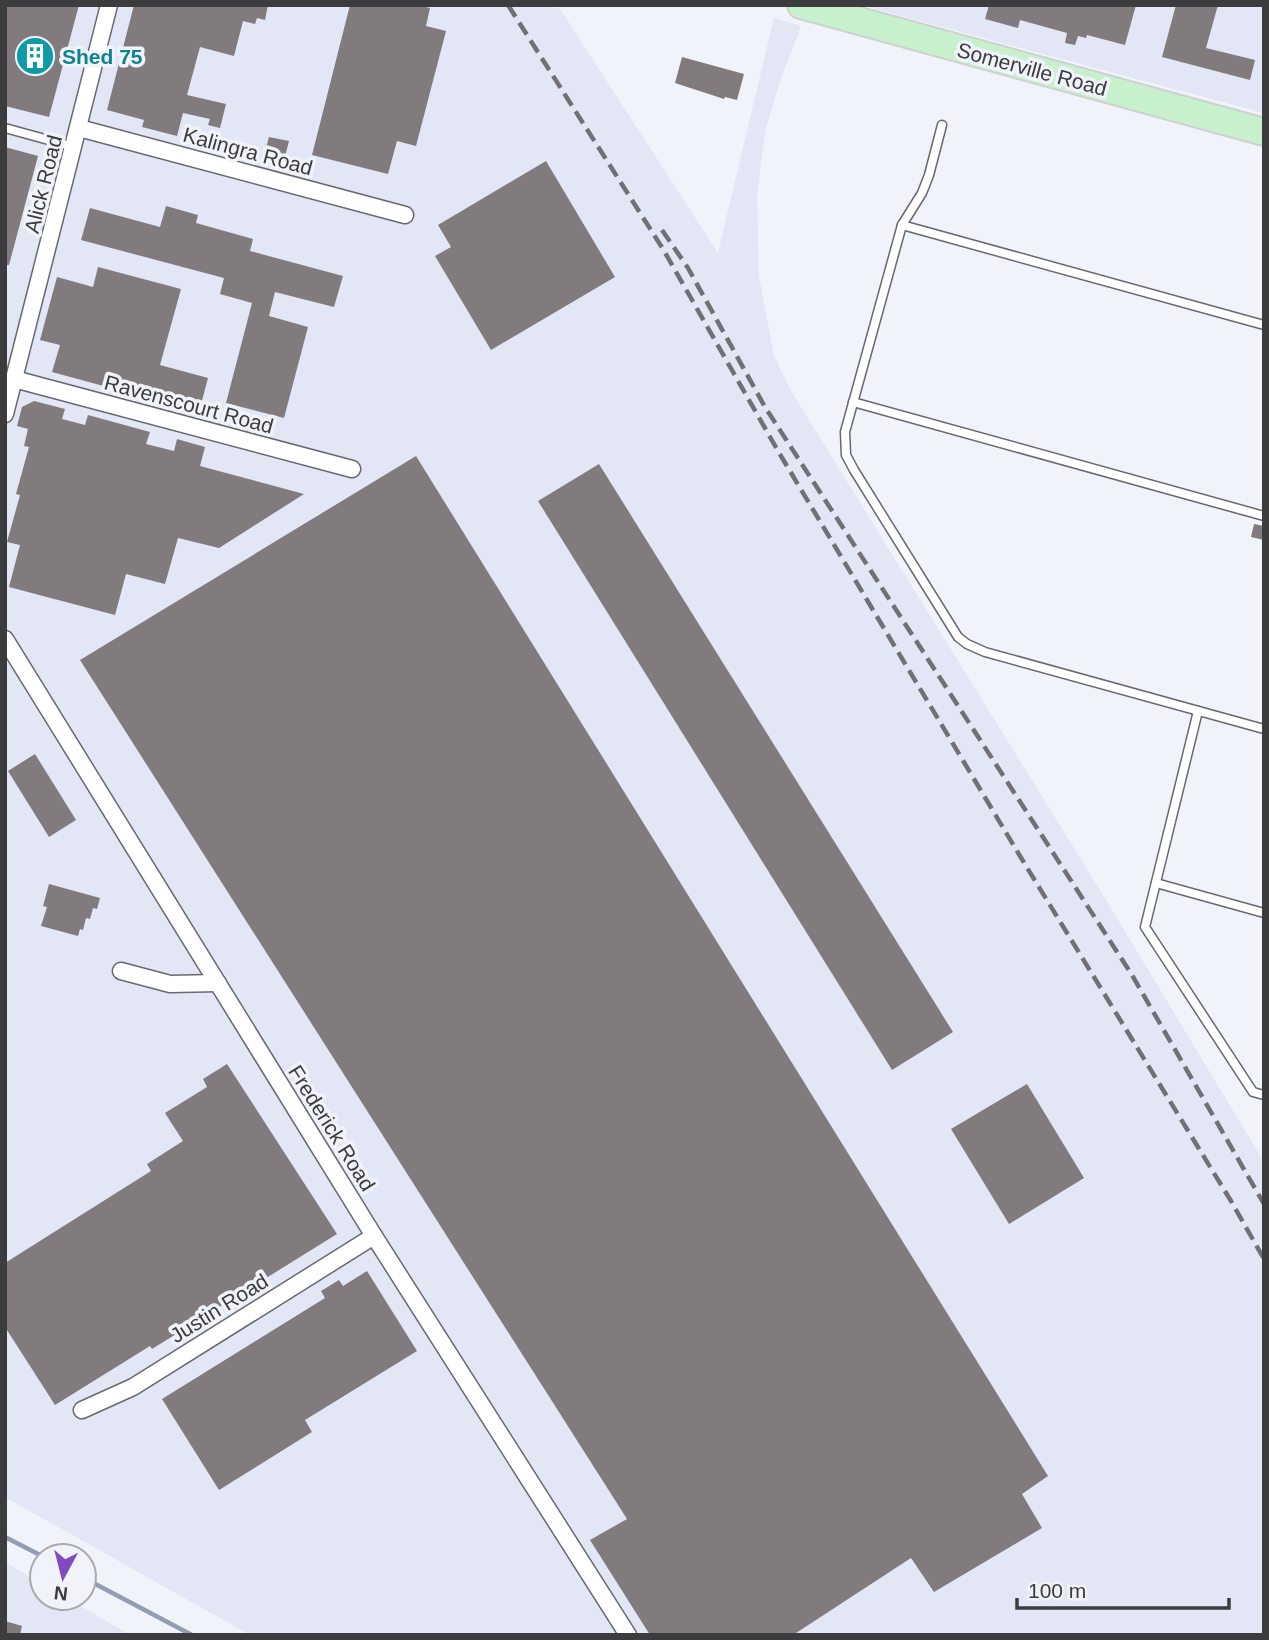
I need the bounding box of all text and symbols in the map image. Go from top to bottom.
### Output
building icon: Shed 75 [14,35,56,77]
street label: Somerville Road [955,38,1109,100]
place label: Shed 75 [62,45,143,68]
street label: Kalingra Road [181,123,315,179]
street label: Alick Road [20,133,66,235]
street label: Ravenscourt Road [102,370,276,438]
street label: Frederick Road [284,1061,380,1195]
street label: Justin Road [166,1269,272,1347]
north arrow [28,1542,98,1612]
scale bar [1017,1566,1229,1610]
text: 100 m [1028,1579,1086,1602]
text: N [53,1582,69,1605]

